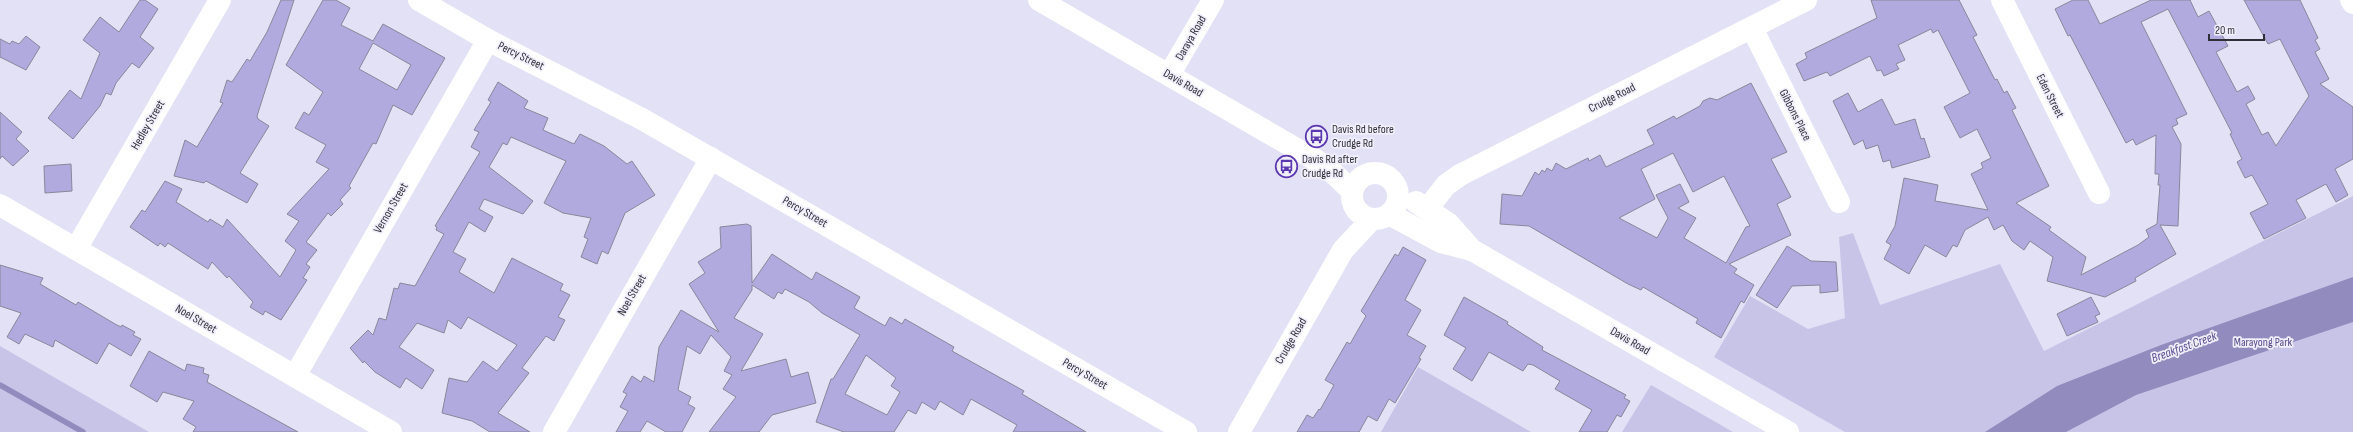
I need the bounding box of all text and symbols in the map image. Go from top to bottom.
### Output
street label: Daraya Road [1172,13,1210,63]
scale bar [2209,16,2264,42]
text: 20 m [2215,23,2235,38]
street label: Percy Street [495,38,547,74]
street label: Davis Road [1160,66,1206,100]
street label: Eden Street [2033,72,2068,121]
street label: Crudge Road [1586,80,1638,116]
street label: Gibbons Place [1776,87,1814,144]
street label: Hedley Street [128,97,168,152]
place label: Davis Rd before Crudge Rd [1332,122,1394,151]
bus stop icon: Davis Rd before Crudge Rd [1304,123,1330,149]
place label: Davis Rd after Crudge Rd [1302,152,1358,181]
bus stop icon: Davis Rd after Crudge Rd [1273,153,1299,179]
street label: Vernon Street [371,180,412,236]
street label: Percy Street [780,193,831,231]
street label: Noel Street [614,271,650,318]
street label: Noel Street [173,301,220,337]
street label: Crudge Road [1272,315,1310,367]
street label: Davis Road [1607,324,1653,358]
water label: Breakfast Creek [2149,327,2220,366]
park label: Marayong Park [2234,335,2293,350]
street label: Percy Street [1060,355,1111,393]

